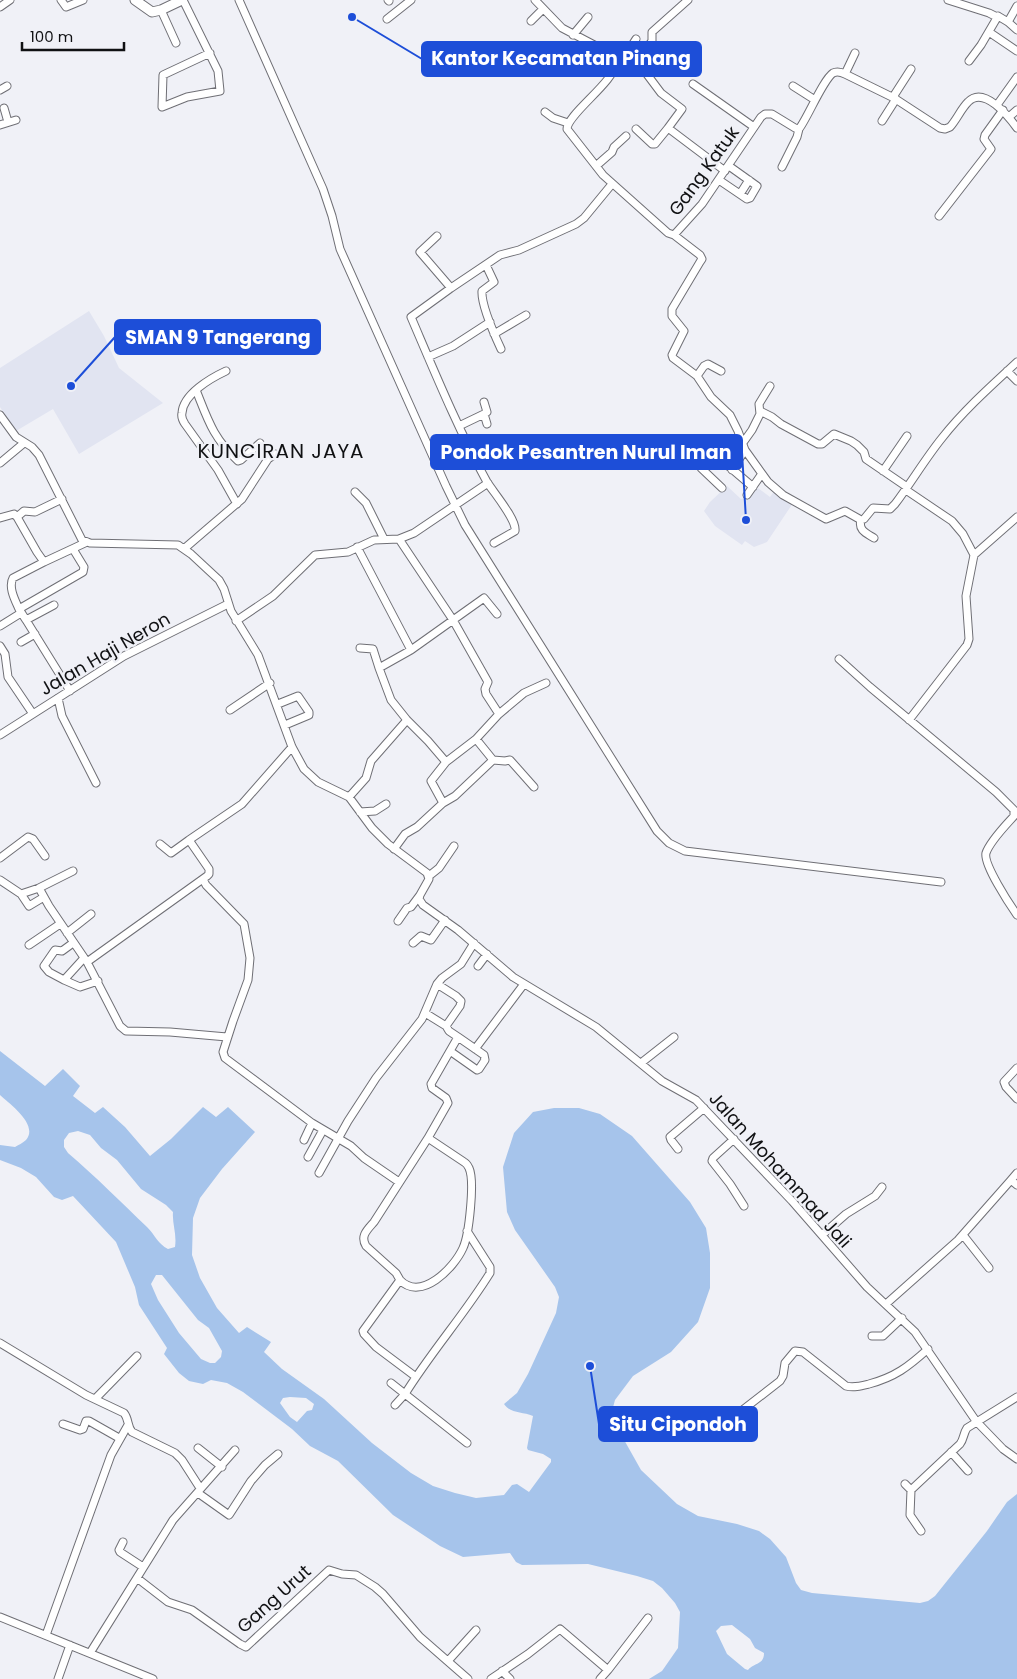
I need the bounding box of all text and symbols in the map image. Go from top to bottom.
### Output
scale bar [22,20,125,52]
text: 100 m [30,26,73,47]
callout: Kantor Kecamatan Pinang [422,42,701,76]
text: Kantor Kecamatan Pinang [431,45,691,72]
street label: Gang Katuk [663,120,745,221]
callout: SMAN 9 Tangerang [115,320,320,354]
text: SMAN 9 Tangerang [125,324,311,351]
callout: Pondok Pesantren Nurul Iman [431,435,742,469]
district label: KUNCIRAN JAYA [197,437,365,465]
text: Pondok Pesantren Nurul Iman [441,439,731,466]
street label: Jalan Haji Neron [35,606,174,701]
street label: Jalan Mohammad Jali [703,1086,857,1253]
callout: Situ Cipondoh [599,1407,757,1441]
text: Situ Cipondoh [609,1411,747,1438]
street label: Gang Urut [231,1559,316,1639]

